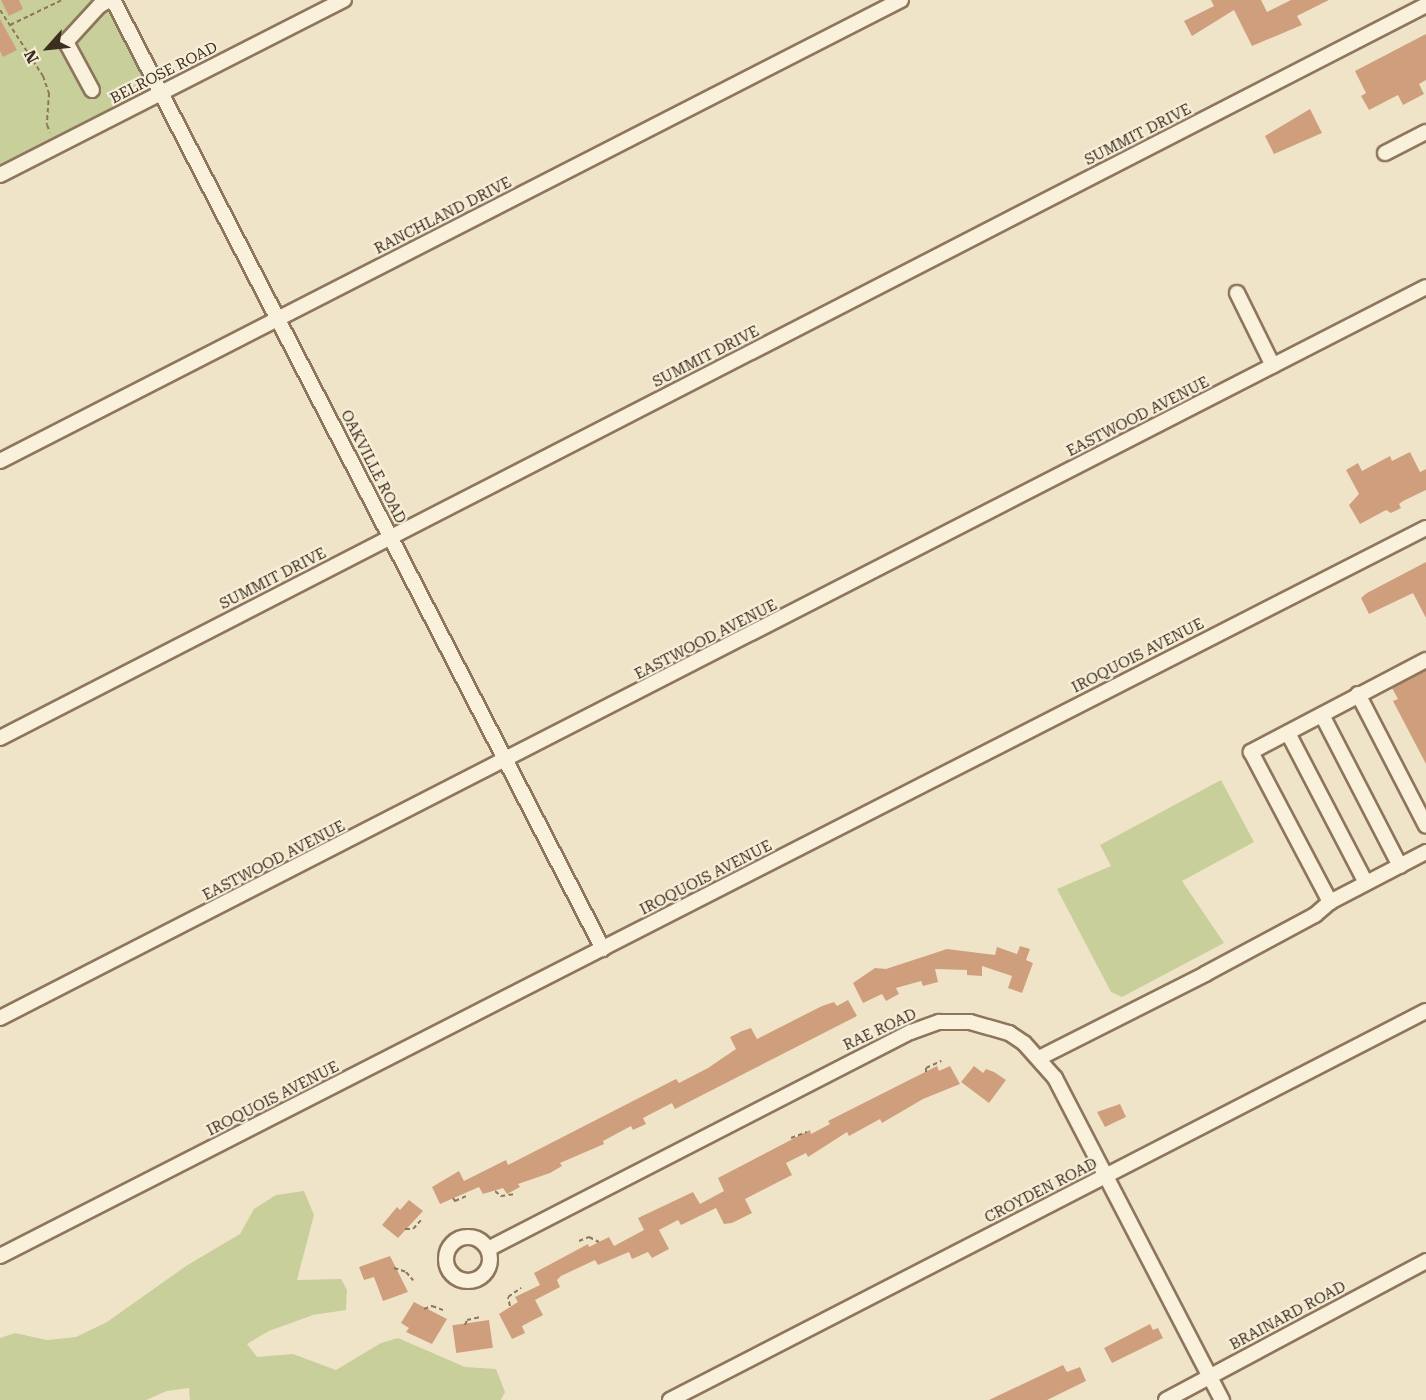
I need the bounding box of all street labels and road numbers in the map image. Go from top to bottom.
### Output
street label: BELROSE ROAD [107,38,221,108]
street label: SUMMIT DRIVE [1082,100,1194,170]
street label: RANCHLAND DRIVE [372,174,514,258]
street label: SUMMIT DRIVE [650,322,762,392]
street label: EASTWOOD AVENUE [1064,373,1212,461]
street label: OAKVILLE ROAD [337,407,409,527]
street label: SUMMIT DRIVE [217,544,329,614]
street label: EASTWOOD AVENUE [632,596,780,684]
street label: IROQUOIS AVENUE [1069,615,1207,697]
street label: EASTWOOD AVENUE [200,817,348,905]
street label: IROQUOIS AVENUE [637,837,775,919]
street label: RAE ROAD [841,1005,919,1055]
street label: IROQUOIS AVENUE [204,1058,342,1140]
street label: CROYDEN ROAD [982,1155,1100,1227]
street label: BRAINARD ROAD [1227,1278,1349,1354]

